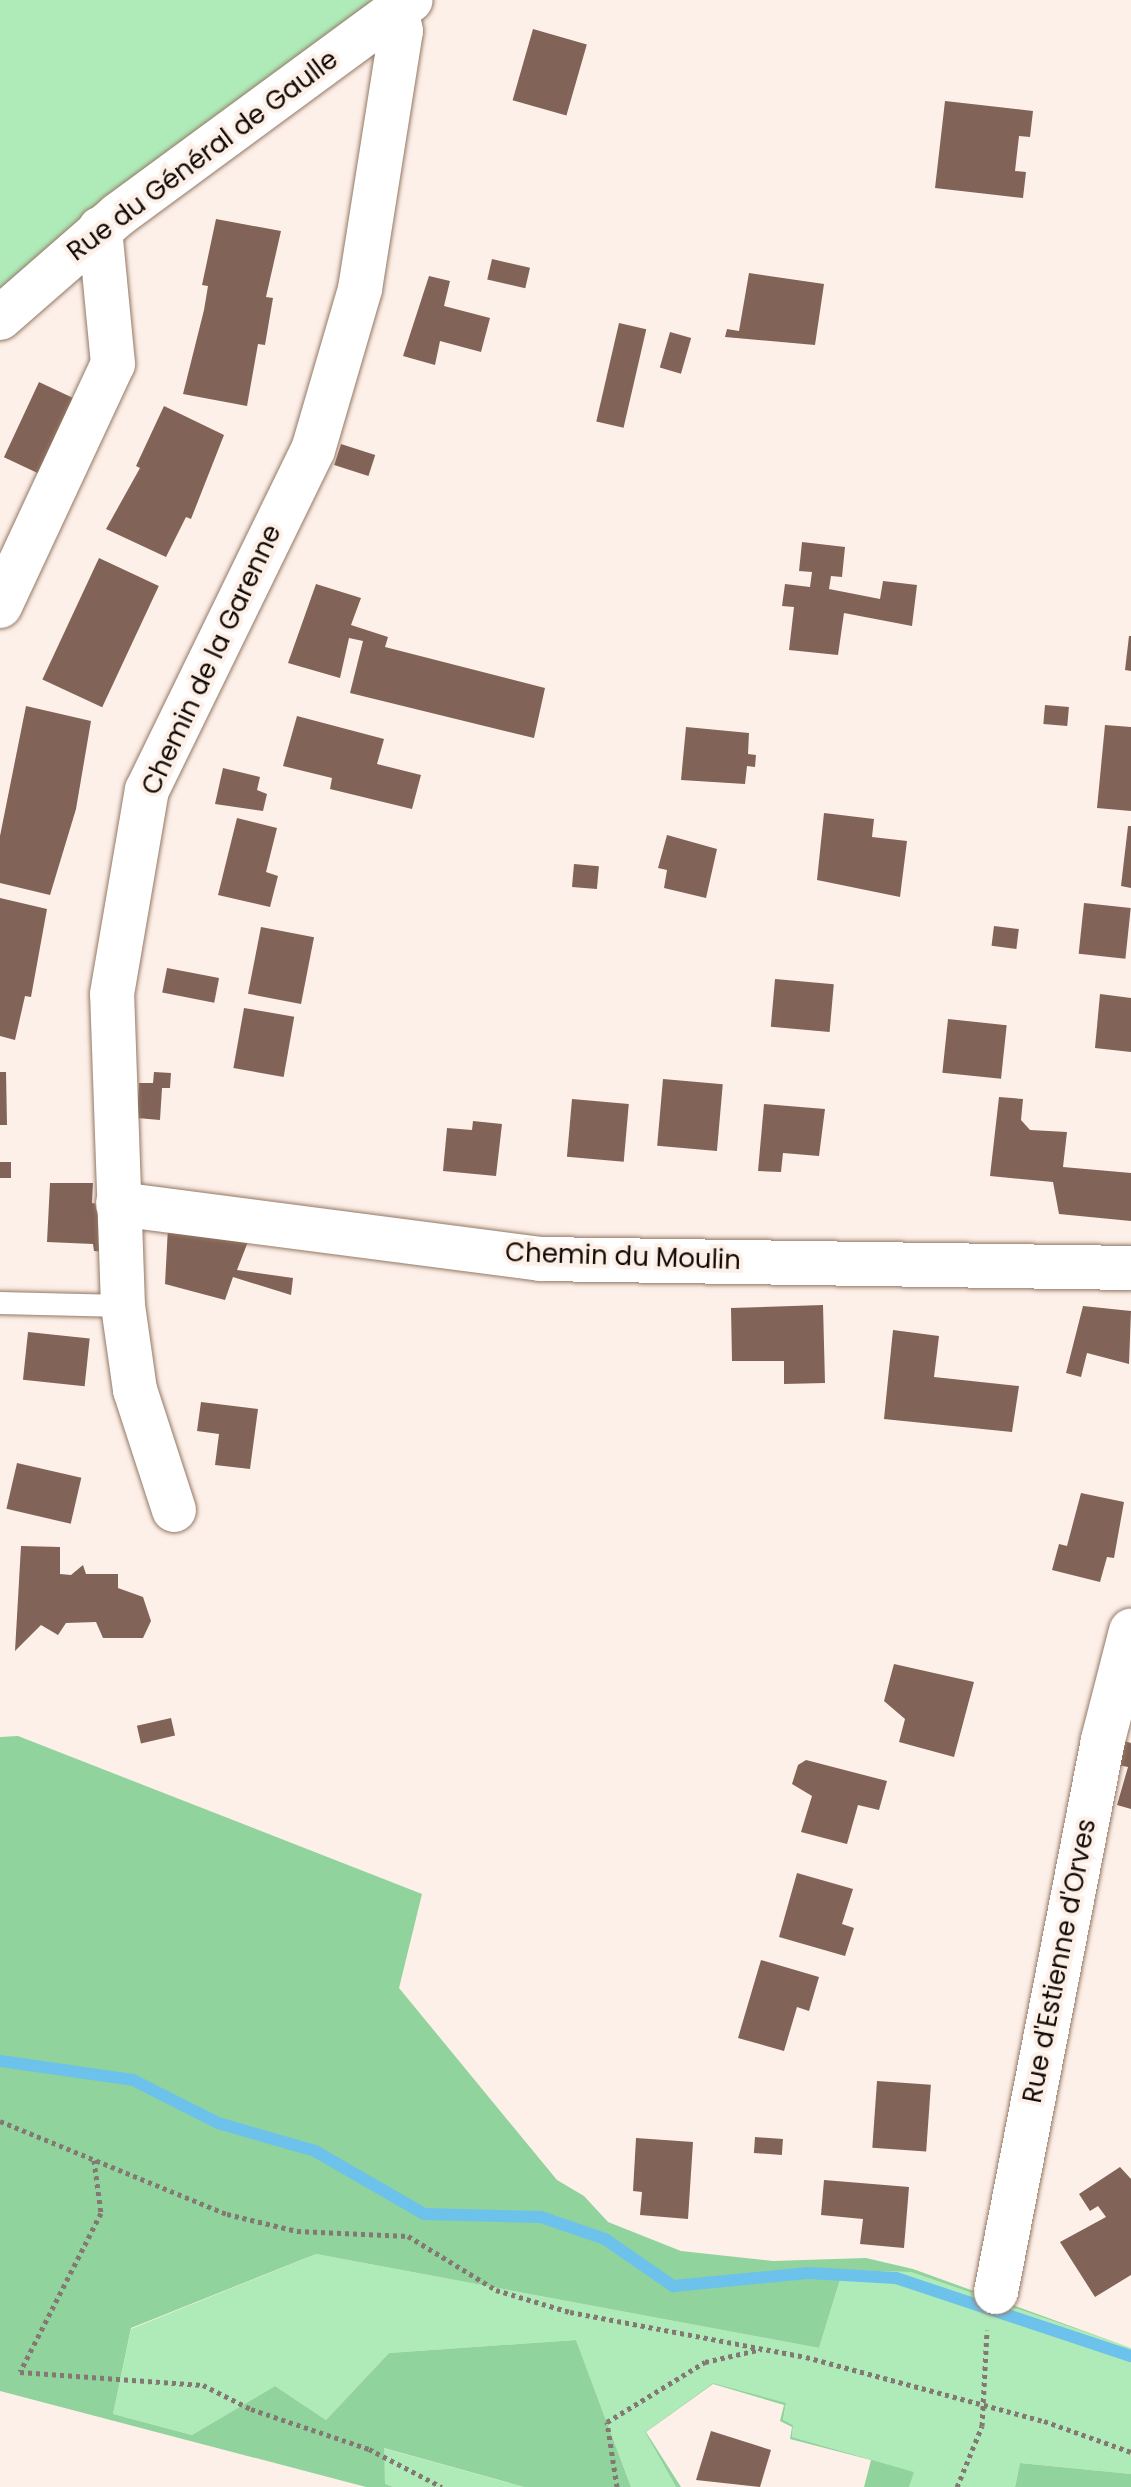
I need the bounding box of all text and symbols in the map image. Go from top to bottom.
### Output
street label: Rue du Général de Gaulle [62,44,344,268]
street label: Chemin de la Garenne [136,520,288,800]
street label: Chemin du Moulin [505,1237,741,1277]
street label: Rue d'Estienne d'Orves [1017,1816,1103,2106]

